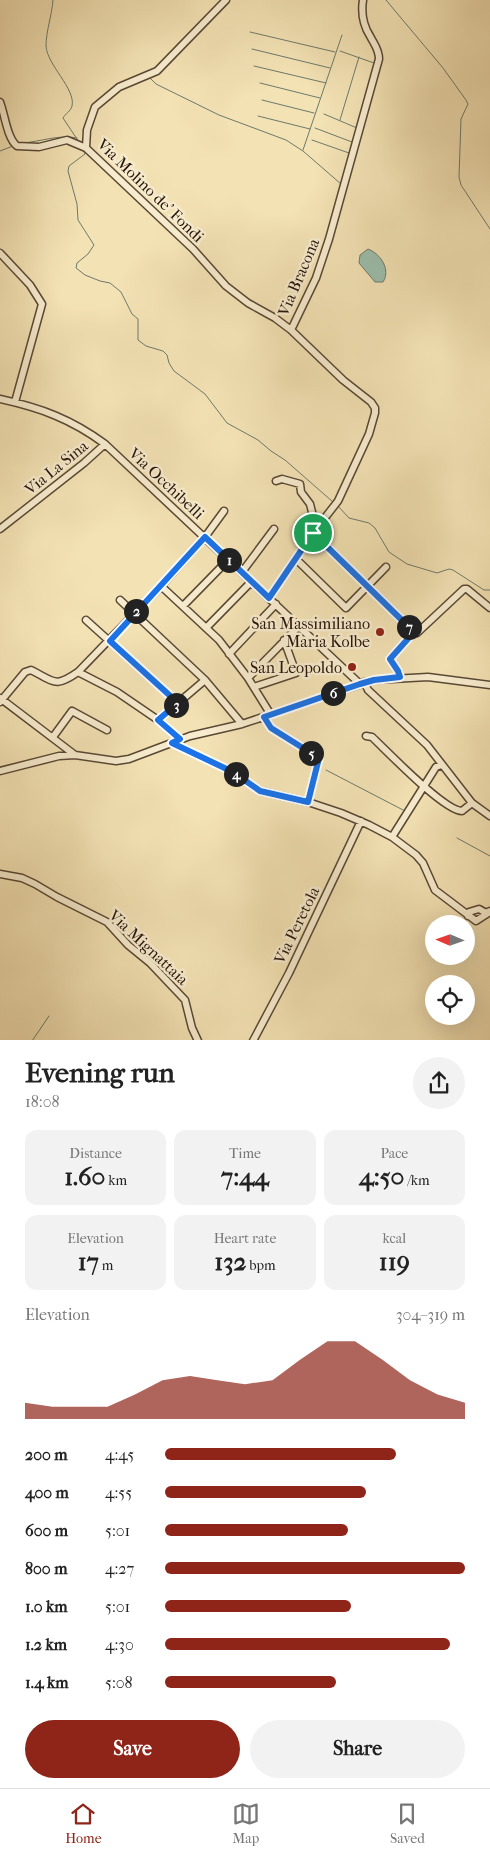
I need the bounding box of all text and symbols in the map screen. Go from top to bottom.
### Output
street label: Via Molino de' Fondi [93,134,208,246]
street label: Via Bracona [273,235,324,320]
street label: Via La Sina [20,436,92,499]
street label: Via Occhibelli [124,443,208,523]
pin [292,512,334,554]
icon: arrive [299,519,327,547]
pin: 1 [216,548,242,572]
text: 1 [227,552,232,569]
pin: 2 [124,598,148,624]
text: 2 [133,603,140,620]
place label: San Massimiliano Maria Kolbe [251,614,370,651]
pin: 7 [396,614,422,640]
text: 7 [406,619,413,636]
marker: San Massimiliano Maria Kolbe [374,626,386,638]
place label: San Leopoldo [250,658,342,677]
marker: San Leopoldo [346,661,358,673]
pin: 6 [320,680,346,706]
text: 6 [330,685,337,702]
pin: 3 [164,692,188,718]
text: 3 [174,697,179,714]
pin: 5 [298,740,324,766]
text: 5 [308,745,315,762]
pin: 4 [224,762,248,786]
text: 4 [232,766,241,783]
street label: Via Peretola [269,883,324,968]
street label: Via Mignattaia [104,905,193,989]
north arrow [425,915,475,965]
map controls [425,915,475,1025]
button: locate [425,975,475,1025]
text: Evening run [25,1056,175,1089]
button: share [413,1057,465,1109]
text: 18:08 [25,1092,60,1111]
text: Distance [69,1145,122,1162]
text: Time [229,1145,261,1162]
text: Pace [380,1145,408,1162]
text: 1.60 [64,1162,105,1191]
text: 7:44 [221,1162,269,1191]
text: 4:50 [359,1162,404,1191]
text: km [105,1172,127,1189]
text: /km [404,1172,430,1189]
text: Elevation [67,1230,124,1247]
text: Heart rate [214,1230,276,1247]
text: kcal [383,1230,406,1247]
text: 17 [78,1247,99,1276]
text: 132 [214,1247,246,1276]
text: 119 [379,1247,410,1276]
text: m [99,1257,113,1274]
text: bpm [246,1257,276,1274]
text: Elevation [25,1305,90,1324]
text: 304–319 m [396,1305,465,1324]
text: 200 m [25,1445,68,1464]
text: 4:45 [105,1445,134,1464]
text: 400 m [25,1483,69,1502]
text: 4:55 [105,1483,132,1502]
text: 600 m [25,1521,68,1540]
text: 5:01 [105,1521,130,1540]
text: 800 m [25,1559,67,1578]
text: 4:27 [105,1559,134,1578]
text: 1.0 km [25,1597,68,1616]
text: 5:01 [105,1597,130,1616]
text: 1.2 km [25,1635,67,1654]
text: 4:30 [105,1635,134,1654]
text: 1.4 km [25,1673,69,1692]
text: 5:08 [105,1673,133,1692]
button: Save [25,1720,240,1778]
button: Share [250,1720,465,1778]
tab: Home [65,1800,102,1847]
tab: Map [232,1800,260,1847]
tab: Saved [390,1800,425,1847]

